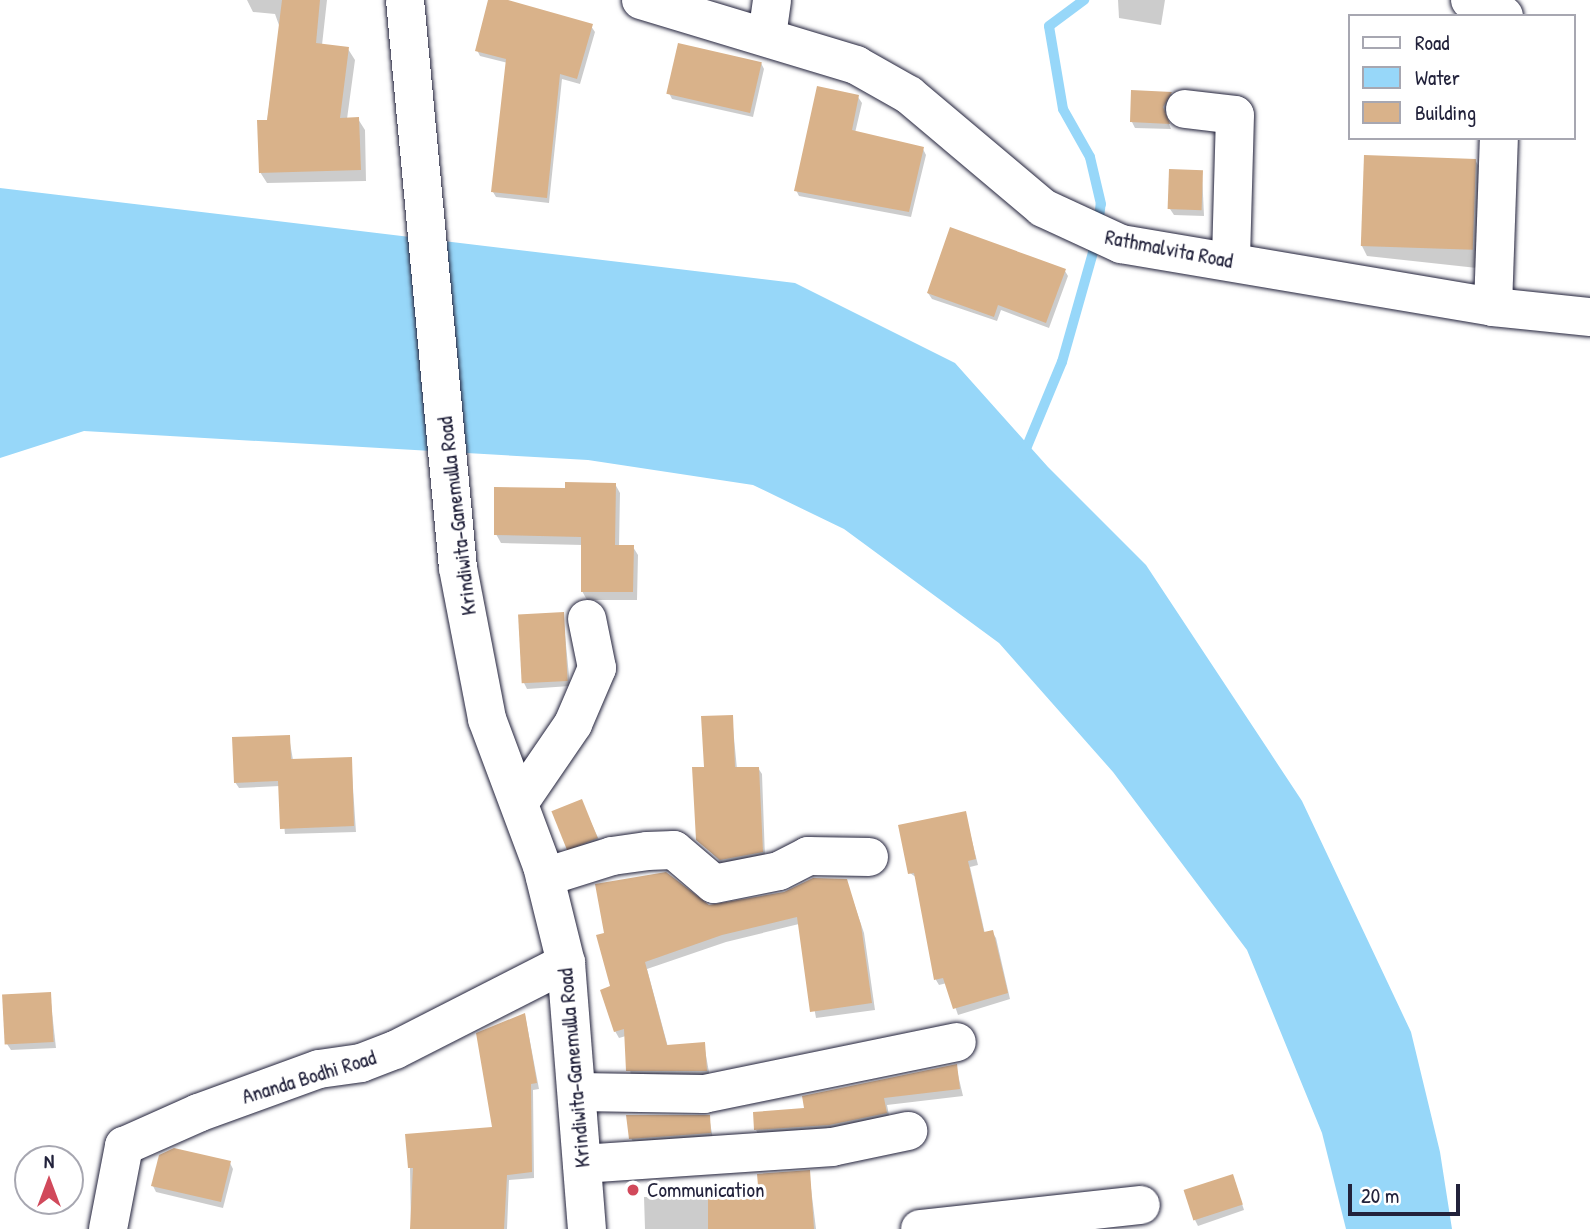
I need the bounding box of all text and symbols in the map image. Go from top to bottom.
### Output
legend [1348,14,1576,140]
text: Road [1415,28,1449,57]
text: Water [1415,63,1460,92]
text: Building [1415,98,1476,127]
street label: Rathmalvita Road [1103,224,1235,274]
street label: Krindiwita-Ganemulla Road [432,415,482,617]
street label: Krindiwita-Ganemulla Road [553,967,595,1169]
street label: Ananda Bodhi Road [239,1045,379,1109]
north arrow [14,1145,84,1215]
text: N [44,1148,54,1174]
scale bar [1352,1170,1464,1214]
place label: Communication [647,1177,764,1203]
text: 20 m [1361,1181,1399,1210]
marker: Communication [625,1182,641,1198]

